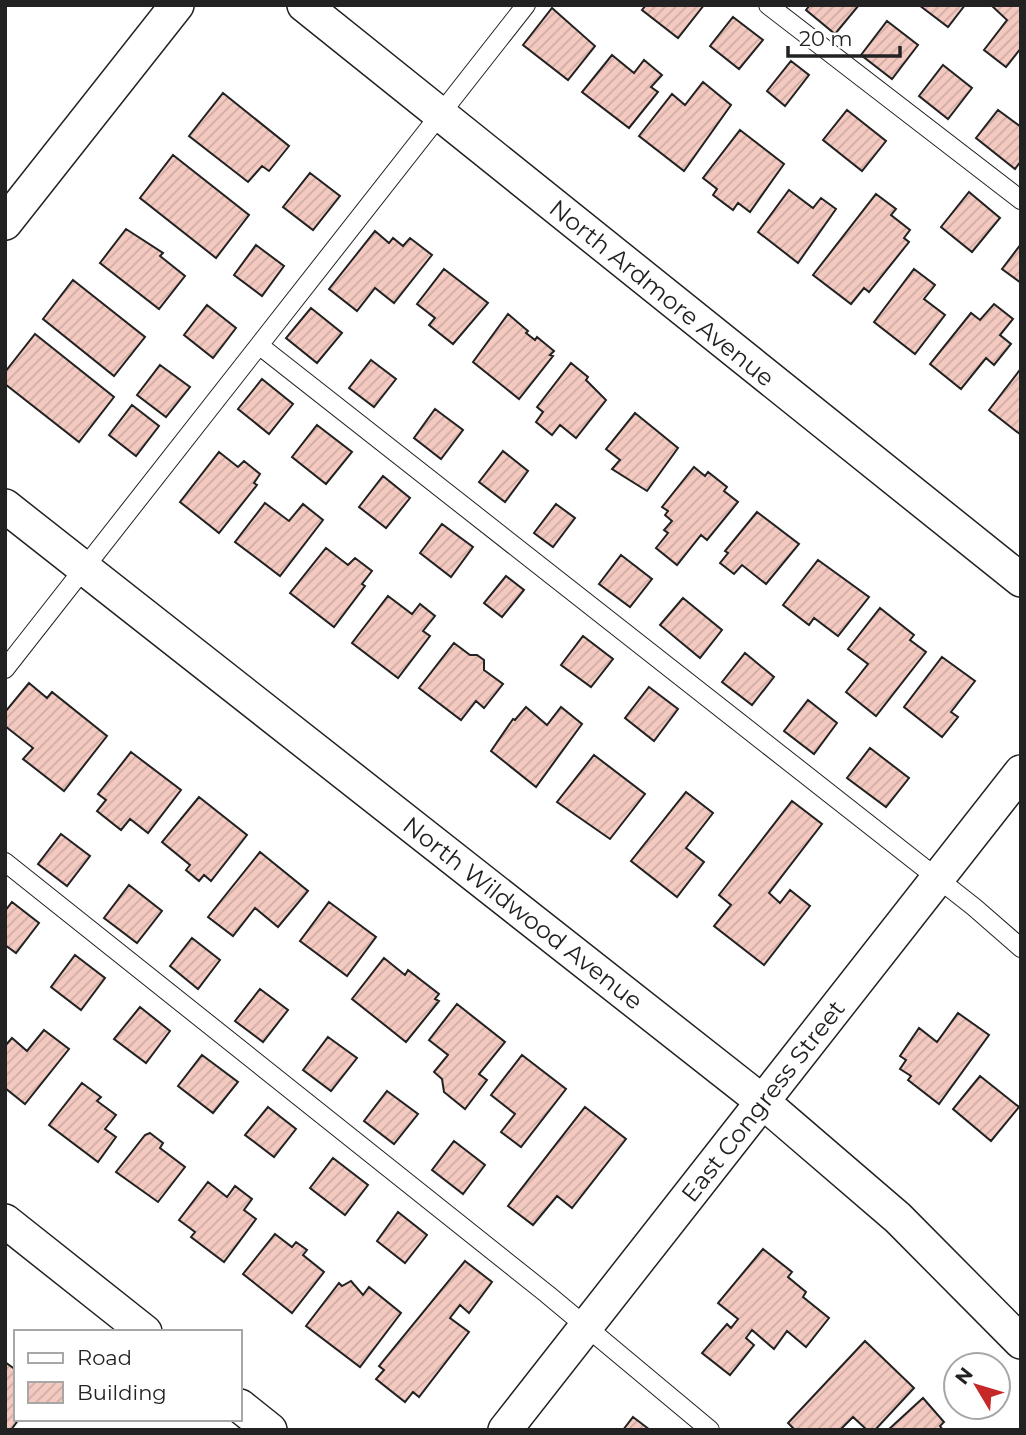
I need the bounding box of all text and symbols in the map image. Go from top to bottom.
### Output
scale bar [788,14,900,58]
text: 20 m [799,26,853,51]
street label: North Ardmore Avenue [544,193,780,393]
street label: North Wildwood Avenue [397,810,649,1016]
street label: East Congress Street [675,994,851,1208]
legend [14,1330,242,1421]
text: Road [77,1345,132,1370]
north arrow [942,1351,1012,1421]
text: N [950,1363,978,1389]
text: Building [77,1380,167,1405]

